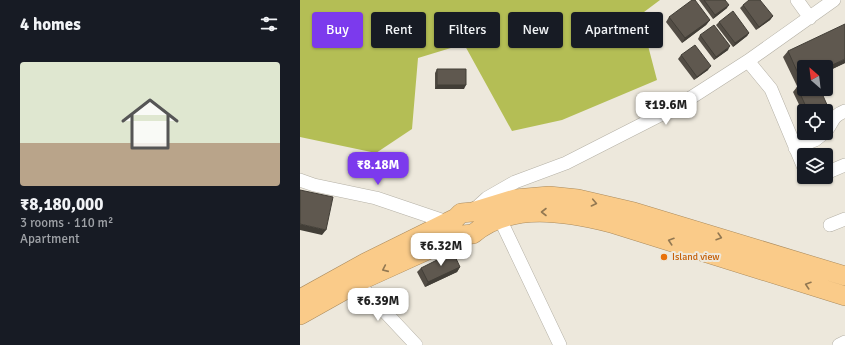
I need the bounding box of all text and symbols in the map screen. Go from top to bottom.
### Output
chip: Buy [312,12,363,48]
chip: Rent [371,12,426,48]
chip: Filters [434,12,500,48]
chip: New [508,12,563,48]
chip: Apartment [571,12,663,48]
icon: filters [258,13,280,35]
text: 4 homes [20,14,81,35]
north arrow [797,60,833,96]
map controls [797,60,833,184]
icon: home [114,88,186,160]
pin: ₹19.6M [633,92,699,126]
text: ₹19.6M [645,97,687,113]
button: locate [797,104,833,140]
button: layers [797,148,833,184]
pin: ₹8.18M [345,152,411,186]
text: ₹8.18M [357,157,399,173]
text: ₹8,180,000 [20,194,103,215]
one-way arrow [591,198,597,206]
one-way arrow [541,208,547,216]
text: 3 rooms · 110 m² [20,215,113,231]
text: Apartment [20,231,80,247]
one-way arrow [716,232,723,241]
pin: ₹6.32M [408,233,474,267]
one-way arrow [667,237,674,246]
text: ₹6.32M [420,238,462,254]
place label: Island view [672,251,720,263]
marker: Island view [659,252,669,262]
one-way arrow [382,264,390,272]
one-way arrow [804,281,811,289]
pin: ₹6.39M [345,288,411,322]
text: ₹6.39M [357,293,399,309]

